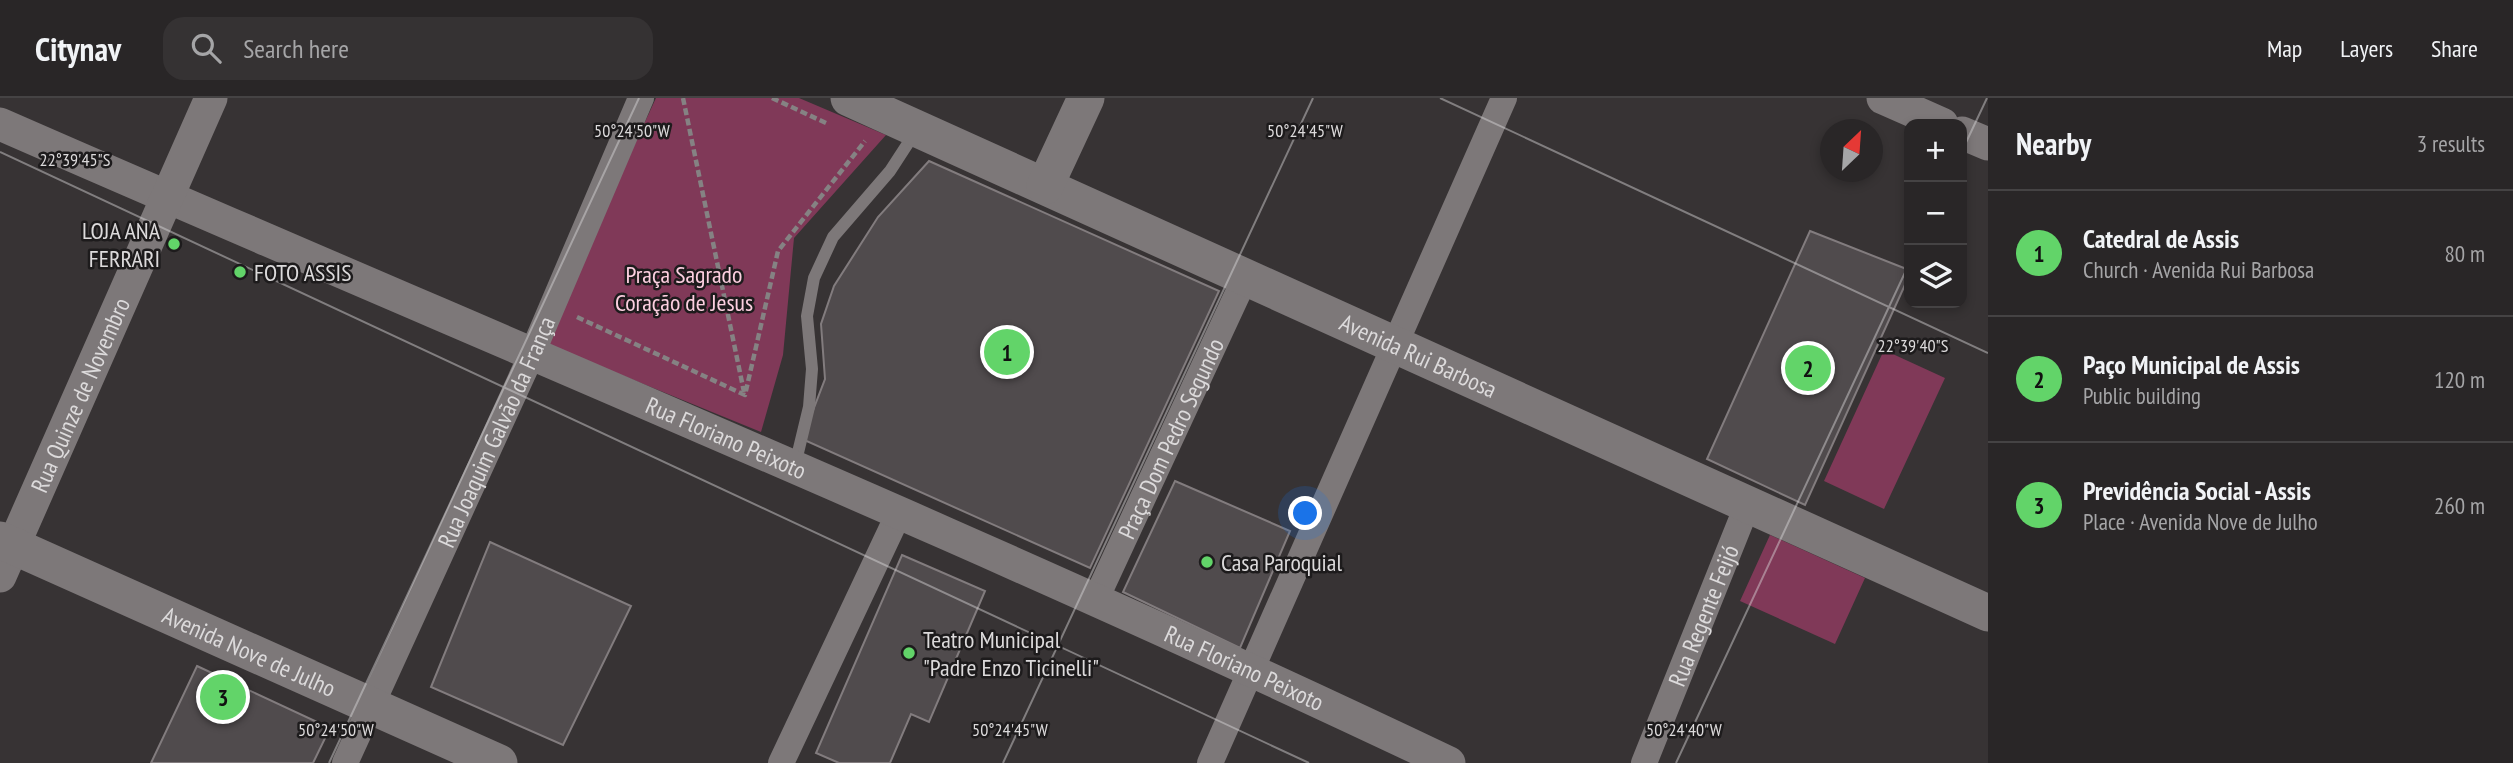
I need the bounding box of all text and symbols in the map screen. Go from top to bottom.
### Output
search box [163,17,653,80]
text: Citynav [35,27,121,70]
icon: search [187,29,225,67]
text: Search here [243,32,349,65]
text: Map [2267,33,2302,64]
text: Layers [2340,33,2393,64]
text: Share [2431,33,2478,64]
text: 50°24'50"W [594,119,670,142]
text: 50°24'45"W [1267,119,1343,142]
north arrow [1820,119,1883,182]
map controls [1904,119,1967,308]
button: + [1904,119,1967,182]
text: Nearby [2016,124,2091,163]
text: 3 results [2417,129,2485,158]
text: 22°39'45"S [40,148,111,171]
button: − [1904,182,1967,245]
place label: LOJA ANA FERRARI [82,215,161,274]
text: Catedral de Assis [2083,222,2239,255]
marker: LOJA ANA FERRARI [166,236,182,252]
text: 1 [2034,239,2045,268]
text: 80 m [2444,239,2485,268]
button: layers [1904,245,1967,308]
text: Church · Avenida Rui Barbosa [2083,255,2314,284]
place label: FOTO ASSIS [254,257,351,288]
park label: Praça Sagrado Coração de Jesus [615,259,753,318]
marker: FOTO ASSIS [232,264,248,280]
street label: Rua Quinze de Novembro [23,292,137,497]
street label: Avenida Rui Barbosa [1335,307,1502,404]
street label: Rua Joaquim Galvão da França [430,312,562,552]
pin: 1 [984,326,1030,378]
street label: Praça Dom Pedro Segundo [1111,333,1230,544]
text: 22°39'40"S [1878,334,1949,357]
pin: 2 [1785,342,1831,394]
text: Paço Municipal de Assis [2083,348,2300,381]
text: 2 [2034,365,2045,394]
text: 120 m [2434,365,2485,394]
text: Public building [2083,381,2201,410]
street label: Rua Floriano Peixoto [641,389,811,486]
text: Previdência Social - Assis [2083,474,2311,507]
text: 3 [2034,491,2045,520]
text: 260 m [2434,491,2485,520]
your location [1288,496,1322,530]
text: Place · Avenida Nove de Julho [2083,507,2318,536]
street label: Rua Regente Feijó [1661,540,1745,691]
place label: Casa Paroquial [1221,547,1342,578]
marker: Casa Paroquial [1199,554,1215,570]
street label: Avenida Nove de Julho [158,599,341,704]
street label: Rua Floriano Peixoto [1160,618,1329,718]
place label: Teatro Municipal "Padre Enzo Ticinelli" [923,624,1099,683]
marker: Teatro Municipal "Padre Enzo Ticinelli" [901,645,917,661]
pin: 3 [200,671,246,723]
text: 50°24'50"W [298,718,374,741]
text: 50°24'45"W [972,718,1048,741]
text: 50°24'40"W [1646,718,1722,741]

